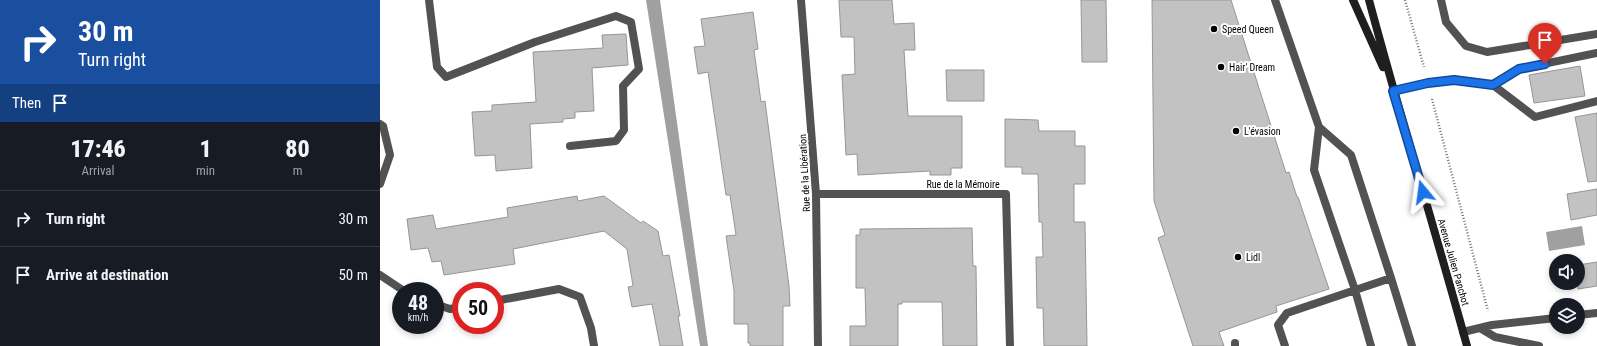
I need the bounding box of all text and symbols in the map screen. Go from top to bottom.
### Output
text: 30 m [78,15,134,48]
icon: right [12,16,64,68]
pin [1528,23,1562,64]
marker: Speed Queen [1209,24,1219,34]
place label: Speed Queen [1222,24,1274,35]
icon: arrive [1534,29,1556,51]
text: Turn right [78,49,146,70]
marker: Hair' Dream [1216,62,1226,72]
place label: Hair' Dream [1229,62,1275,73]
icon: arrive [49,92,71,114]
text: Then [12,94,41,112]
marker: L'évasion [1231,126,1241,136]
place label: L'évasion [1244,126,1281,137]
street label: Rue de la Libération [797,134,812,212]
text: 17:46 [70,135,126,163]
text: 1 [199,135,212,163]
text: 80 [285,135,310,163]
text: Arrival [81,163,115,178]
text: min [196,163,215,178]
text: m [293,163,302,178]
position arrow [1402,171,1444,213]
street label: Rue de la Mémoire [926,179,1000,190]
icon: right [12,208,34,230]
text: Turn right [46,210,105,228]
text: 30 m [338,210,368,228]
street label: Avenue Julien Panchot [1436,218,1471,307]
marker: Lidl [1233,252,1243,262]
place label: Lidl [1246,252,1260,263]
map controls [1549,254,1585,334]
button: sound [1549,254,1585,290]
icon: arrive [12,264,34,286]
text: Arrive at destination [46,266,169,284]
text: 50 m [338,266,368,284]
speed limit sign: 50 [452,282,504,334]
text: 48 [408,291,428,315]
button: layers [1549,298,1585,334]
text: km/h [408,312,428,323]

